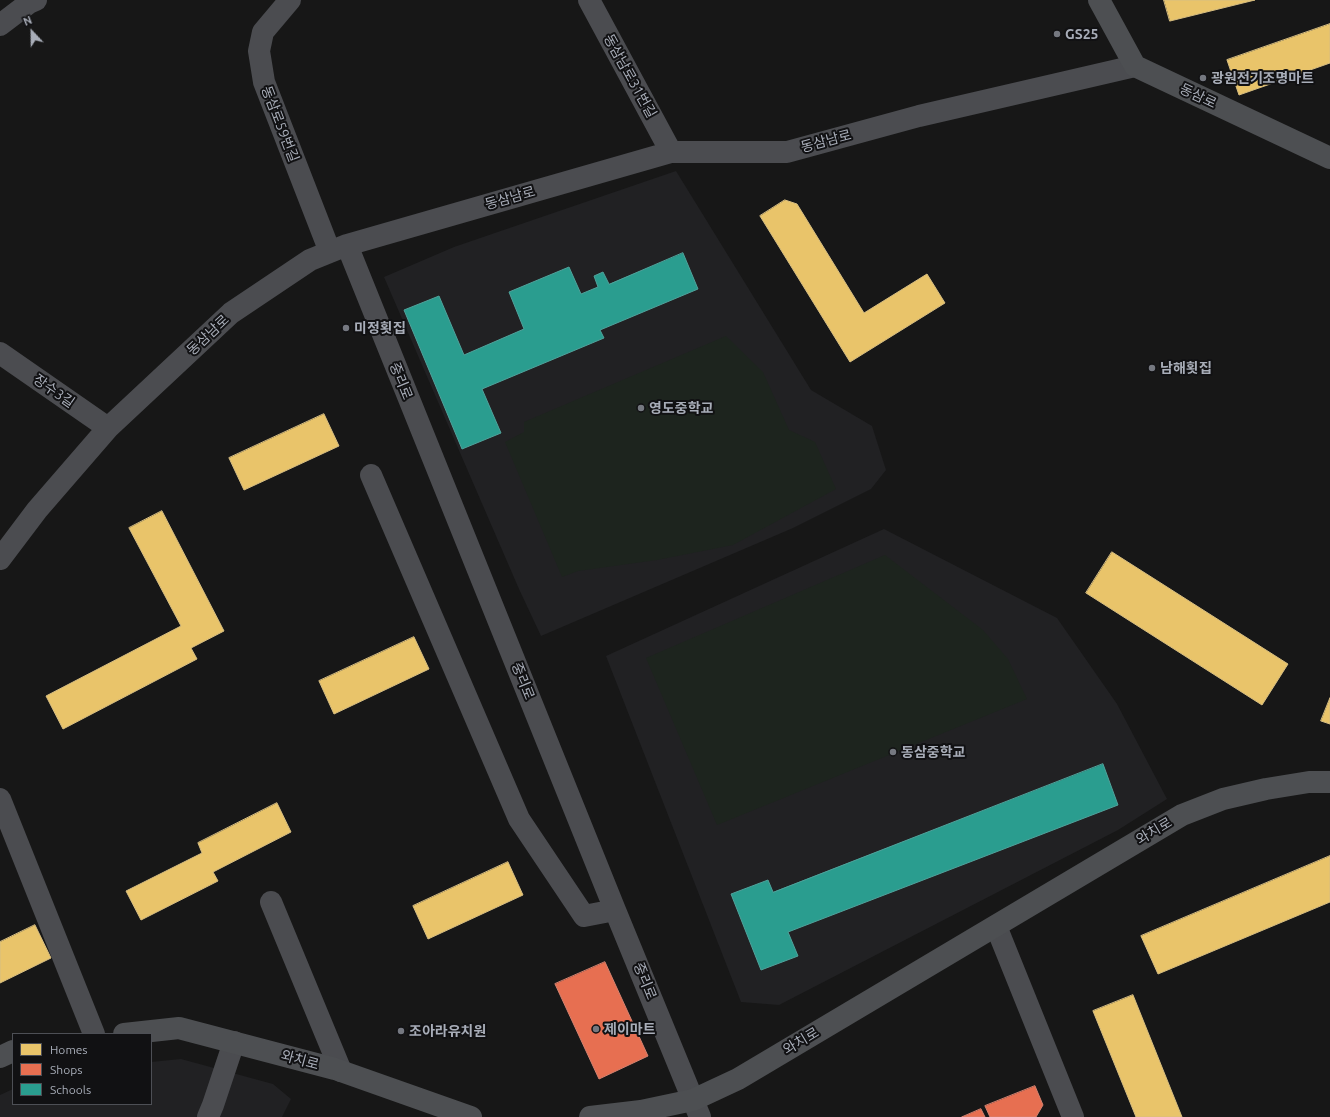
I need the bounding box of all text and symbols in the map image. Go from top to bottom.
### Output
north arrow [12,12,52,52]
text: N [21,14,34,28]
place label: GS25 [1065,26,1098,42]
marker: GS25 [1052,29,1062,39]
street label: 동삼남로31번길 [600,31,660,121]
place label: 광원전기조명마트 [1211,70,1314,86]
marker: 광원전기조명마트 [1198,73,1208,83]
street label: 동삼로 [1177,80,1219,112]
street label: 동삼로59번길 [258,84,302,164]
street label: 동삼남로 [799,126,853,156]
street label: 동삼남로 [483,183,537,213]
street label: 동삼남로 [183,311,233,359]
place label: 미정횟집 [354,320,406,336]
marker: 미정횟집 [341,323,351,333]
street label: 중리로 [386,360,416,402]
place label: 남해횟집 [1160,360,1212,376]
marker: 남해횟집 [1147,363,1157,373]
street label: 장수3길 [30,371,78,411]
place label: 영도중학교 [649,400,713,416]
marker: 영도중학교 [636,403,646,413]
street label: 중리로 [508,660,538,702]
place label: 동삼중학교 [901,744,965,760]
marker: 동삼중학교 [888,747,898,757]
street label: 와치로 [1133,814,1175,848]
street label: 중리로 [630,960,660,1002]
place label: 제이마트 [604,1021,656,1037]
place label: 조아라유치원 [409,1023,486,1039]
marker: 제이마트 [591,1024,601,1034]
street label: 와치로 [780,1024,822,1058]
marker: 조아라유치원 [396,1026,406,1036]
legend [12,1033,152,1105]
text: Homes [50,1043,88,1056]
street label: 와치로 [279,1047,321,1073]
text: Shops [50,1063,82,1076]
text: Schools [50,1083,91,1096]

